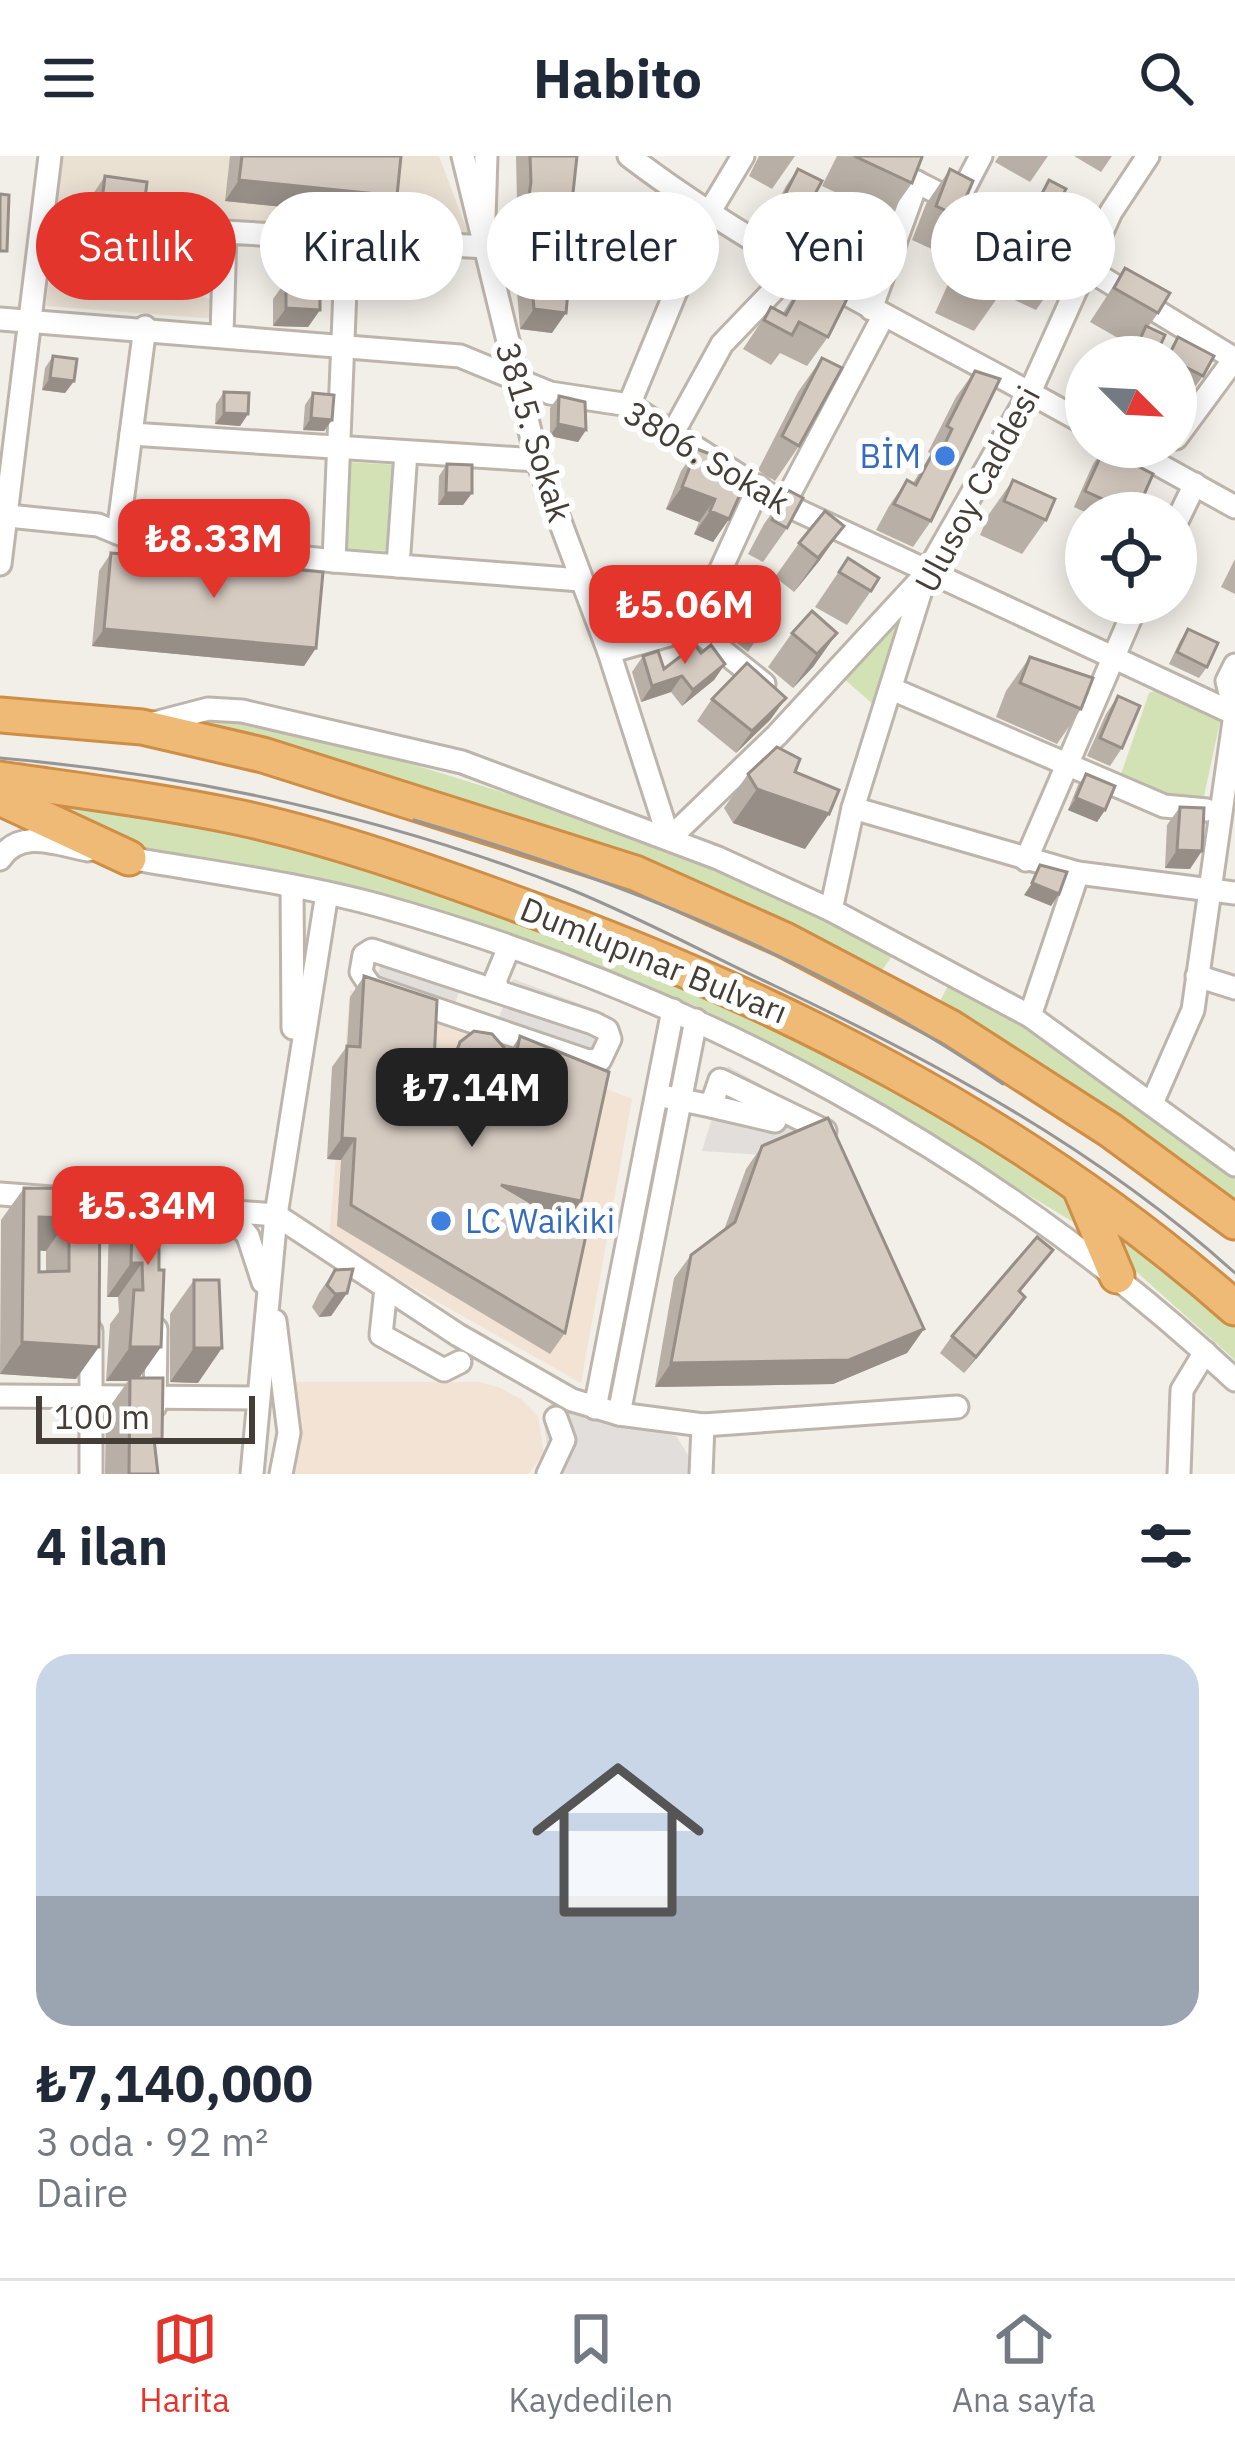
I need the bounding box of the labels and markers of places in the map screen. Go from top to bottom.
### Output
place label: BİM [859,434,921,477]
marker: BİM [932,443,958,469]
pin: ₺8.33M [116,499,312,601]
pin: ₺5.06M [587,565,783,667]
pin: ₺7.14M [374,1048,570,1150]
pin: ₺5.34M [50,1166,246,1268]
place label: LC Waikiki [465,1199,615,1242]
marker: LC Waikiki [428,1208,454,1234]

